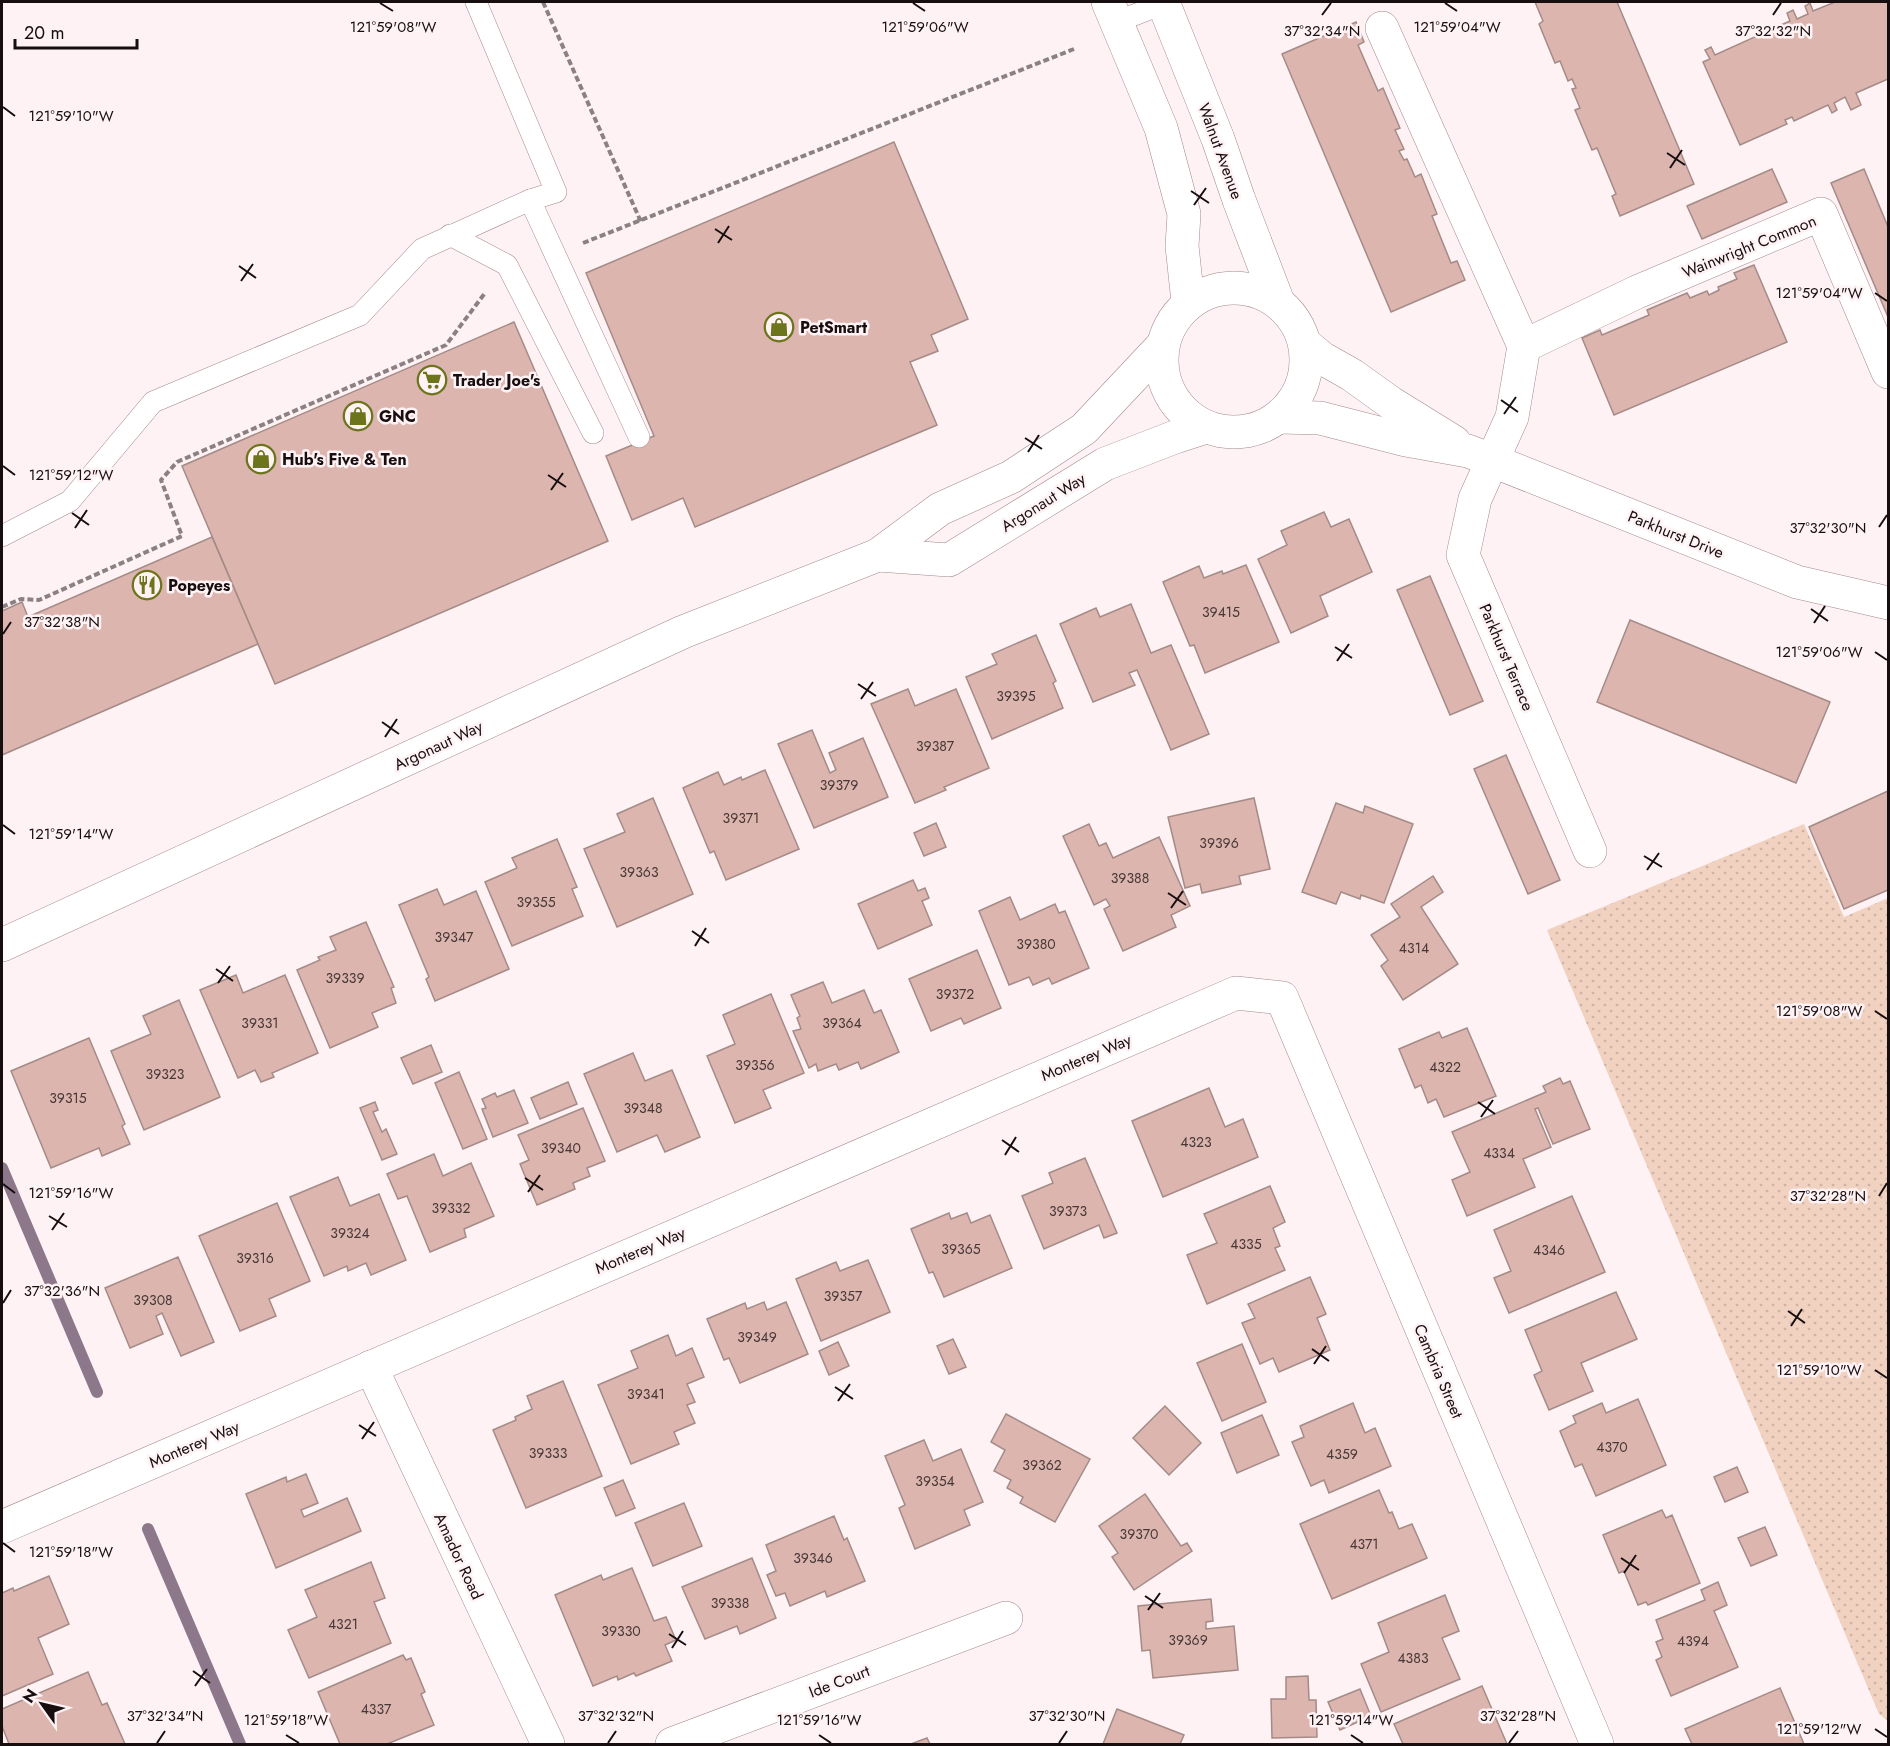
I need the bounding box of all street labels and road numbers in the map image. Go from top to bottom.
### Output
street label: Walnut Avenue [1192,100,1249,203]
street label: Wainwright Common [1679,209,1820,284]
street label: Argonaut Way [997,467,1091,538]
street label: Parkhurst Drive [1624,505,1727,564]
street label: Parkhurst Terrace [1474,600,1540,714]
street label: Argonaut Way [390,714,487,776]
street label: Monterey Way [1037,1028,1136,1087]
street label: Monterey Way [591,1221,690,1280]
street label: Cambria Street [1408,1320,1469,1422]
street label: Monterey Way [145,1415,244,1474]
street label: Amador Road [428,1509,489,1603]
street label: Ide Court [805,1659,873,1704]

